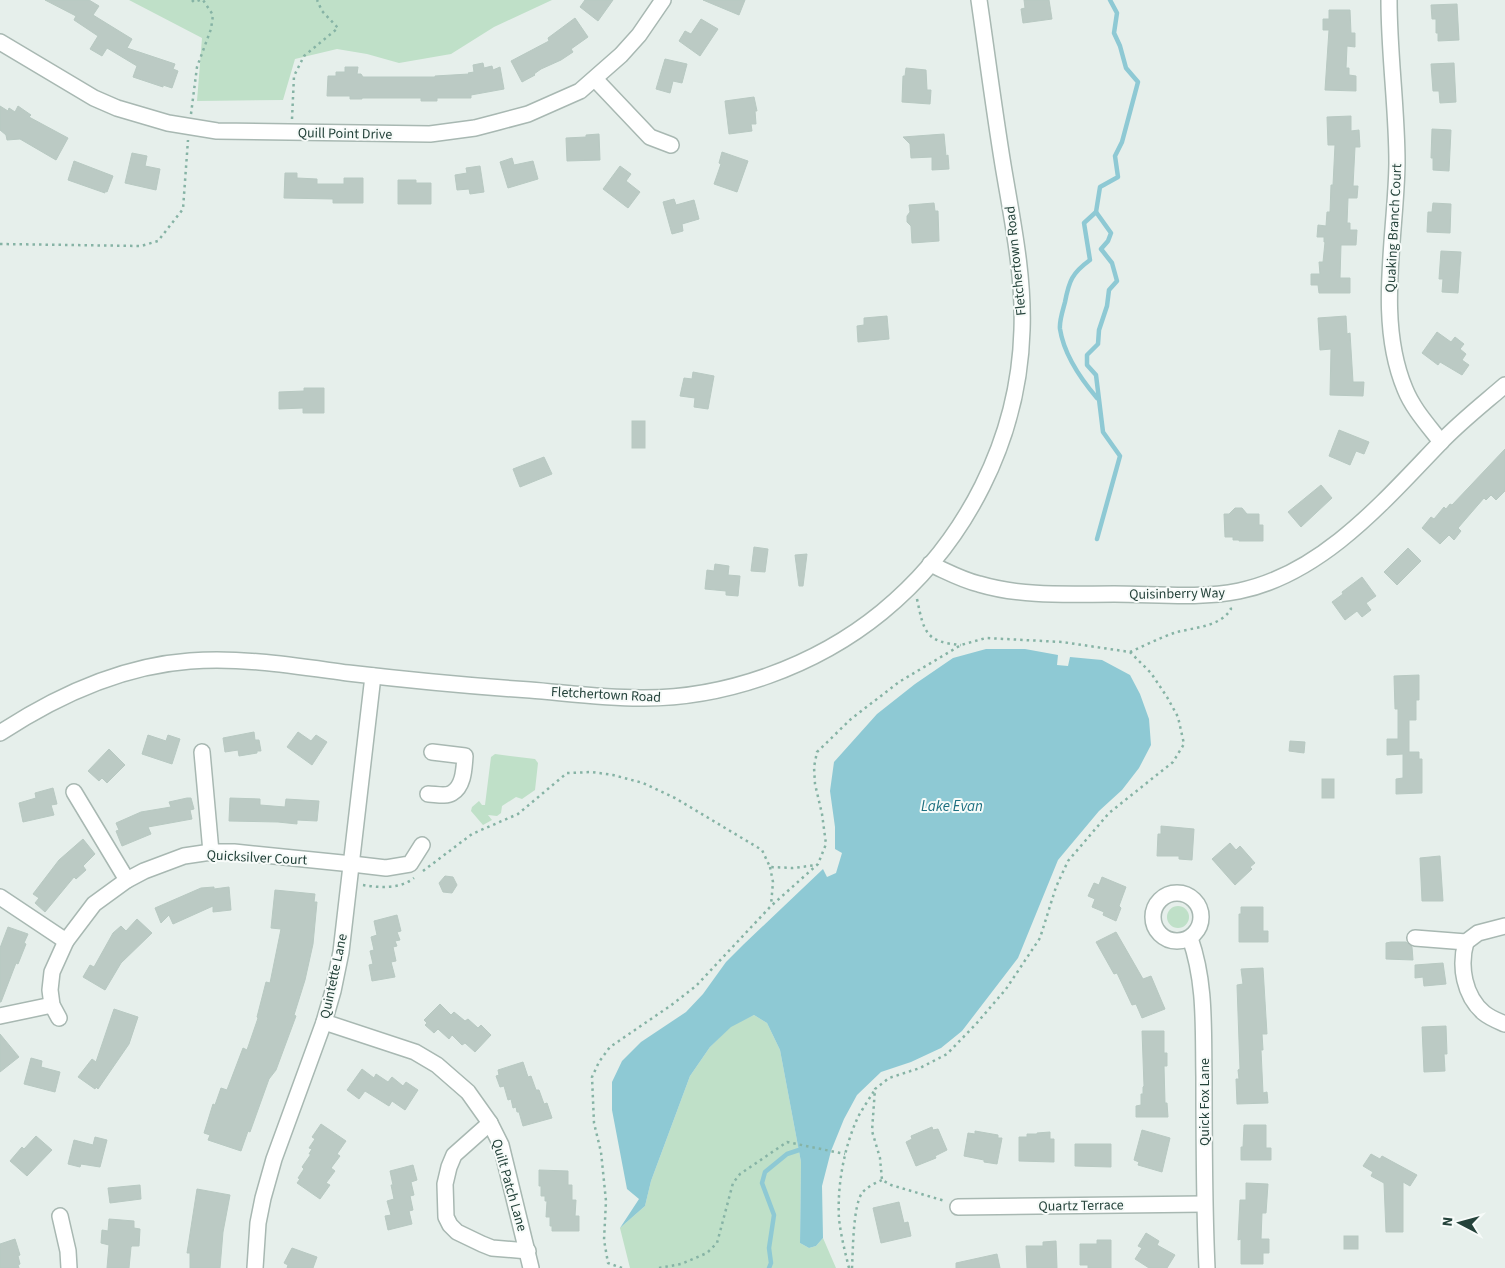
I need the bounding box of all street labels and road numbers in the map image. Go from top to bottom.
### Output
street label: Quill Point Drive [298,123,392,145]
street label: Quaking Branch Court [1381,163,1407,293]
street label: Fletchertown Road [1000,205,1032,317]
street label: Quisinberry Way [1129,583,1226,605]
street label: Fletchertown Road [550,682,662,708]
street label: Quicksilver Court [206,845,308,871]
street label: Quintette Lane [315,932,353,1021]
street label: Quick Fox Lane [1195,1058,1215,1146]
street label: Quilt Patch Lane [486,1137,532,1234]
street label: Quartz Terrace [1038,1195,1124,1217]

